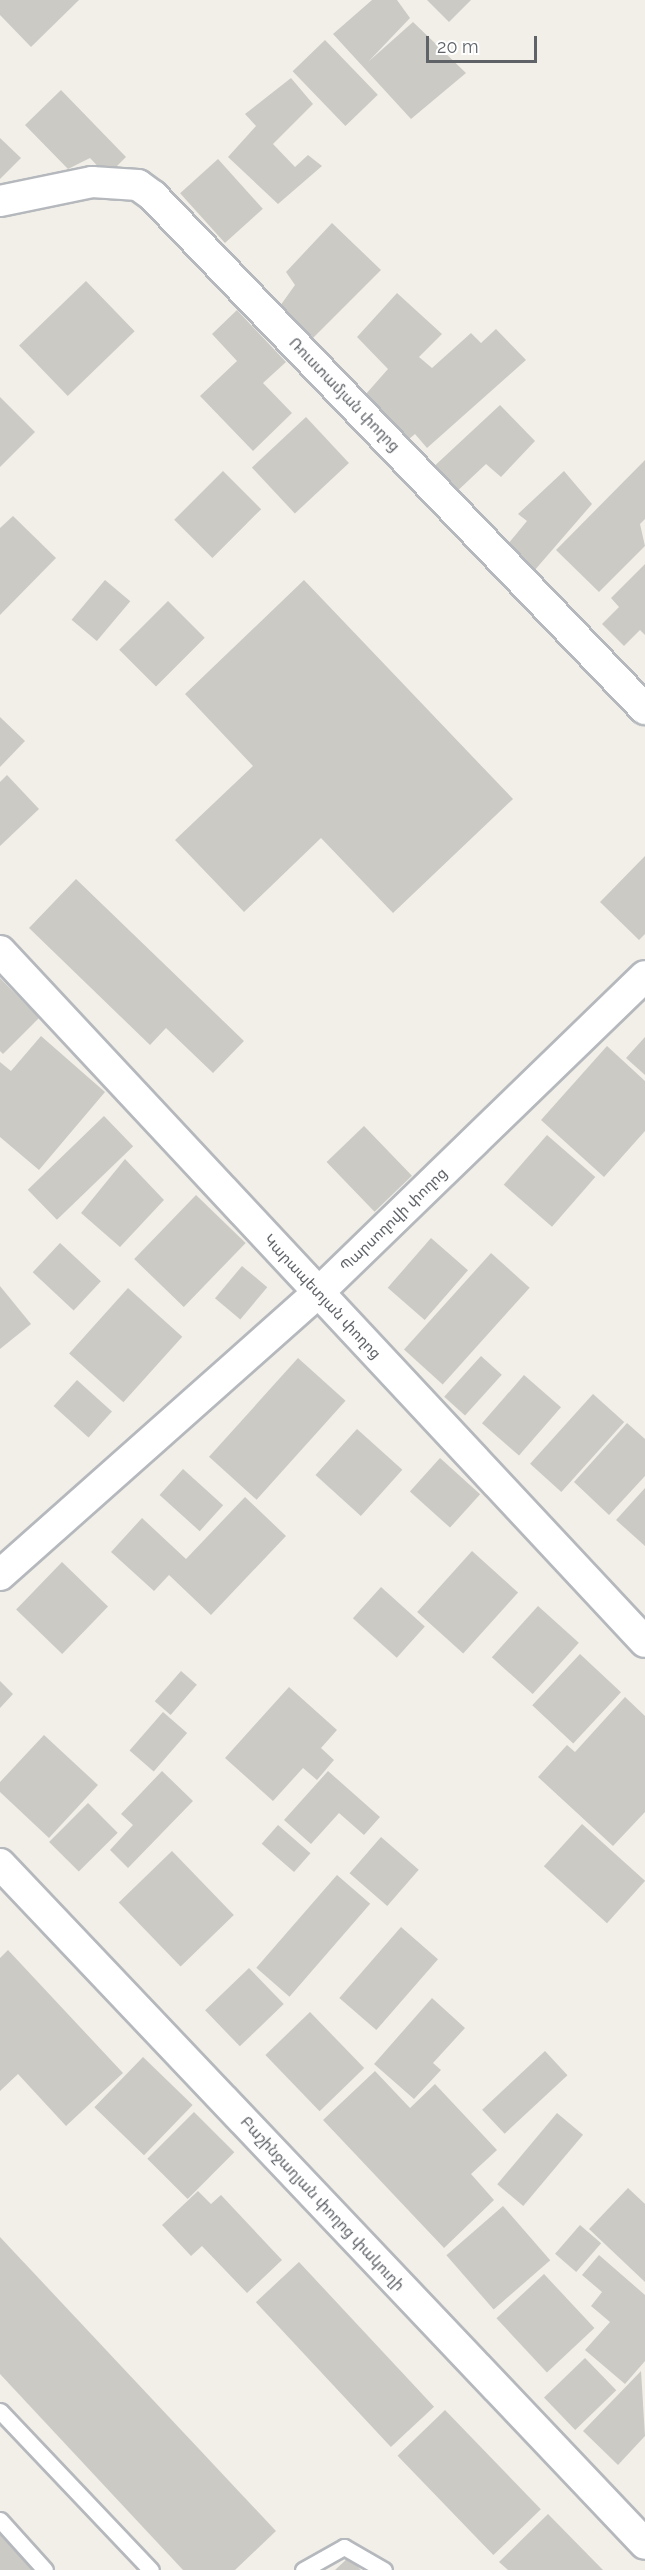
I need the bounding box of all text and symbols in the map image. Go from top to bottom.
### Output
scale bar [429,24,540,62]
text: 20 m [437,36,479,57]
street label: Ռուստամյան փողոց [285,334,403,456]
street label: Պարսողովի փողոց [337,1164,451,1276]
street label: Կարապետյան փողոց [260,1231,384,1363]
street label: Բաշինջաղյան փողոց փակուղի [236,2113,408,2295]

